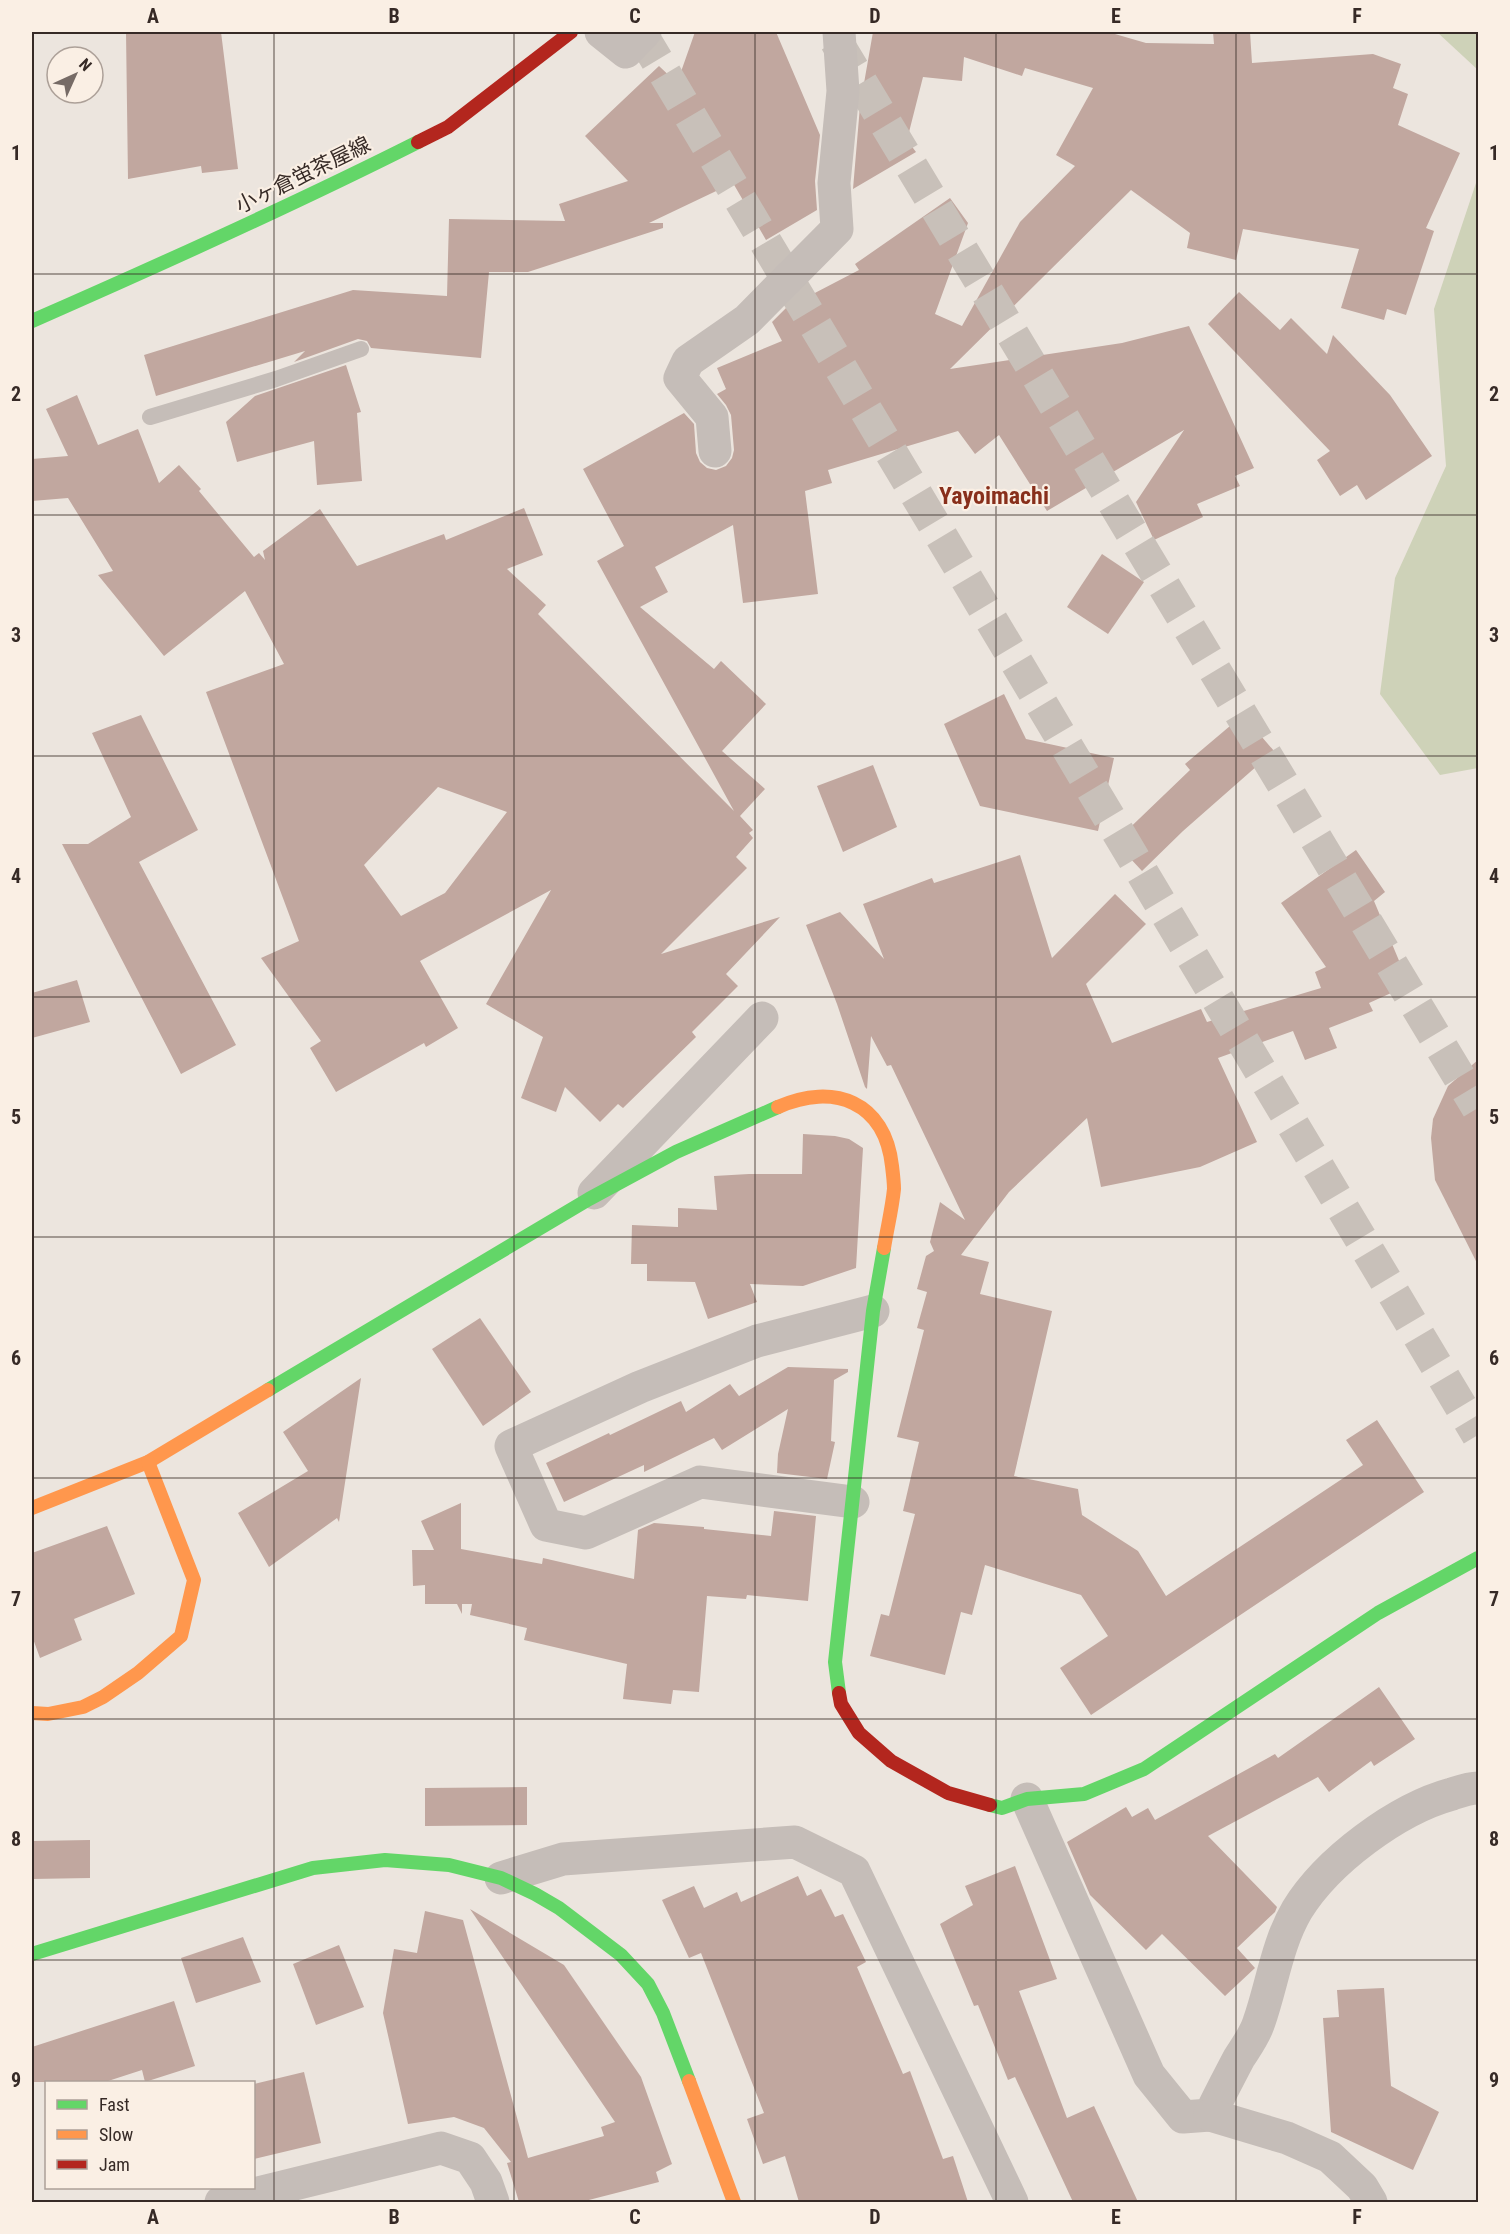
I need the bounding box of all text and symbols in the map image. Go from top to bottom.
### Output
text: A [147,4,159,28]
text: B [388,4,400,28]
text: C [629,4,641,28]
text: D [869,4,881,28]
text: E [1111,4,1121,28]
text: F [1352,4,1362,28]
north arrow [45,45,105,105]
text: N [75,55,95,75]
street label: 小ヶ倉蛍茶屋線 [232,132,374,218]
text: 1 [11,141,21,165]
text: 1 [1489,141,1499,165]
text: 2 [11,382,21,406]
text: 2 [1489,382,1499,406]
district label: Yayoimachi [939,482,1049,510]
text: 3 [11,623,21,647]
text: 3 [1489,623,1499,647]
text: 4 [11,864,21,888]
text: 4 [1489,864,1499,888]
text: 5 [11,1105,21,1129]
text: 5 [1489,1105,1499,1129]
text: 6 [11,1346,21,1370]
text: 6 [1489,1346,1499,1370]
text: 7 [11,1587,21,1611]
text: 7 [1489,1587,1499,1611]
text: 8 [11,1827,21,1851]
text: 8 [1489,1827,1499,1851]
text: 9 [11,2068,21,2092]
text: 9 [1489,2068,1499,2092]
legend [45,2081,255,2189]
text: Fast [99,2094,130,2115]
text: Slow [99,2124,134,2145]
text: Jam [99,2154,130,2175]
text: A [147,2205,159,2229]
text: B [388,2205,400,2229]
text: C [629,2205,641,2229]
text: D [869,2205,881,2229]
text: E [1111,2205,1121,2229]
text: F [1352,2205,1362,2229]

